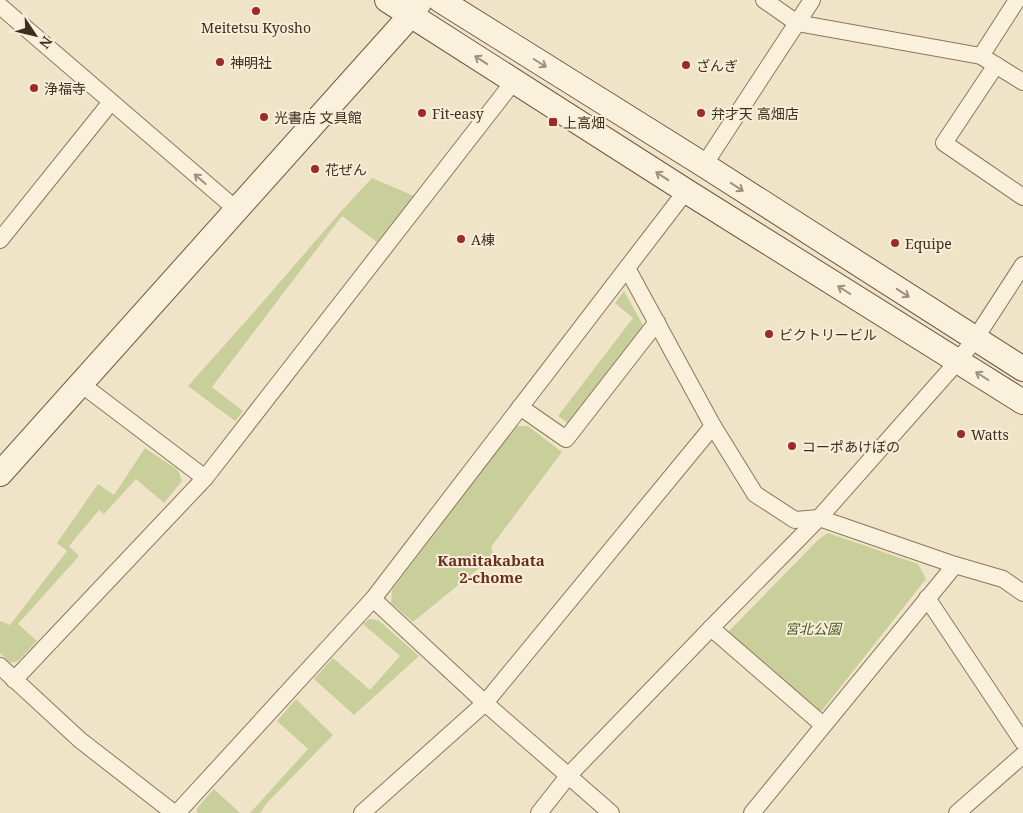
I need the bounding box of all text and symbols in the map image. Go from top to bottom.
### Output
marker: Meitetsu Kyosho [250,5,262,17]
north arrow [10,10,60,60]
place label: Meitetsu Kyosho [201,18,311,37]
text: N [35,33,57,53]
place label: 神明社 [230,53,272,72]
one-way arrow [474,55,488,65]
marker: 神明社 [214,56,226,68]
place label: ざんぎ [696,56,738,75]
one-way arrow [533,58,547,68]
marker: ざんぎ [680,59,692,71]
place label: 浄福寺 [44,79,86,98]
marker: 浄福寺 [28,82,40,94]
place label: Fit-easy [432,104,484,123]
place label: 弁才天 高畑店 [711,104,799,123]
marker: Fit-easy [416,107,428,119]
marker: 弁才天 高畑店 [695,107,707,119]
place label: 光書店 文具館 [274,108,362,127]
marker: 光書店 文具館 [258,111,270,123]
place label: 上高畑 [563,113,605,132]
marker: 上高畑 [547,116,559,128]
place label: 花ぜん [325,160,367,179]
marker: 花ぜん [309,163,321,175]
one-way arrow [655,171,669,181]
one-way arrow [194,173,207,184]
one-way arrow [730,181,744,192]
place label: A棟 [471,230,495,249]
marker: A棟 [455,233,467,245]
place label: Equipe [905,234,952,253]
marker: Equipe [889,237,901,249]
one-way arrow [837,285,851,295]
one-way arrow [896,289,910,299]
place label: ビクトリービル [779,325,877,344]
marker: ビクトリービル [763,328,775,340]
one-way arrow [975,371,989,381]
place label: Watts [971,425,1009,444]
marker: Watts [955,428,967,440]
place label: コーポあけぼの [802,437,900,456]
marker: コーポあけぼの [786,440,798,452]
district label: Kamitakabata 2-chome [437,550,545,587]
park label: 宮北公園 [785,619,843,638]

